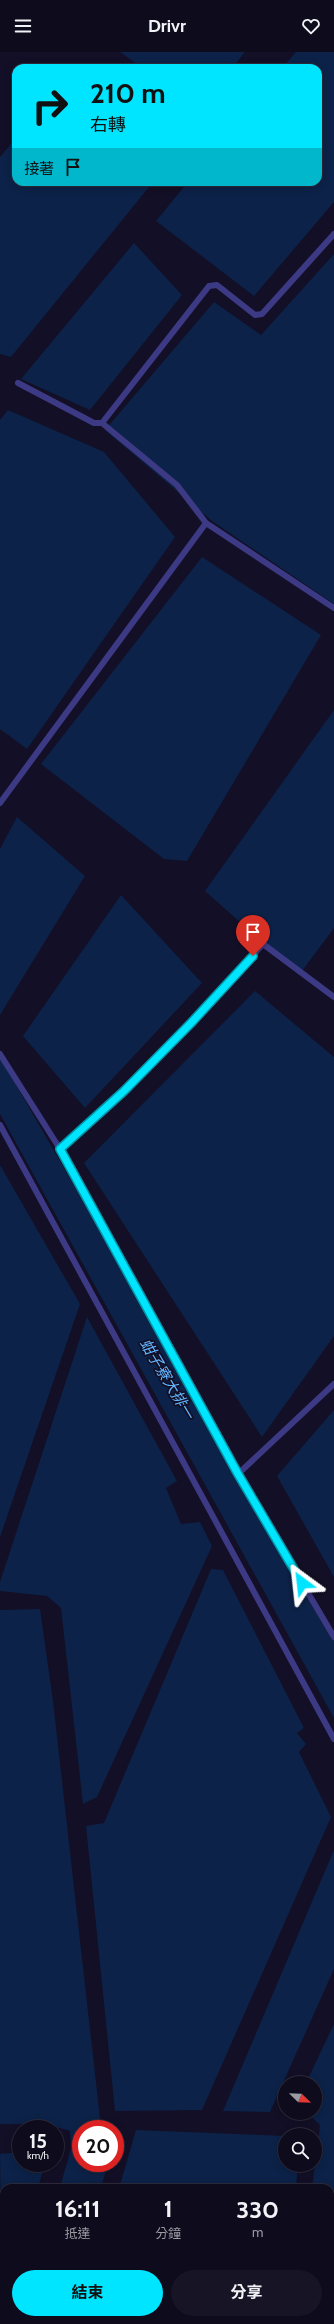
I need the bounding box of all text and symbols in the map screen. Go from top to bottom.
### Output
icon: menu [12,15,34,37]
text: Drivr [148,15,186,37]
icon: heart [300,15,322,37]
text: 210 m [90,76,166,110]
icon: right [24,80,76,132]
text: 右轉 [90,114,126,136]
icon: arrive [62,156,84,178]
text: 接著 [24,160,54,178]
pin [236,915,270,956]
icon: arrive [242,921,264,943]
water label: 蚶子寮大排一 [136,1336,199,1424]
position arrow [281,1562,323,1604]
north arrow [278,2076,322,2120]
map controls [278,2076,322,2172]
speed limit sign: 20 [72,2120,124,2172]
button: search [278,2128,322,2172]
text: 15 [29,2129,47,2153]
text: km/h [27,2149,49,2162]
text: 16:11 [55,2194,100,2223]
text: 1 [164,2194,173,2223]
text: 330 [236,2195,279,2224]
text: m [252,2224,263,2240]
text: 抵達 [65,2225,91,2241]
text: 分鐘 [155,2225,181,2241]
button: 結束 [12,2270,163,2316]
button: 分享 [171,2270,322,2316]

